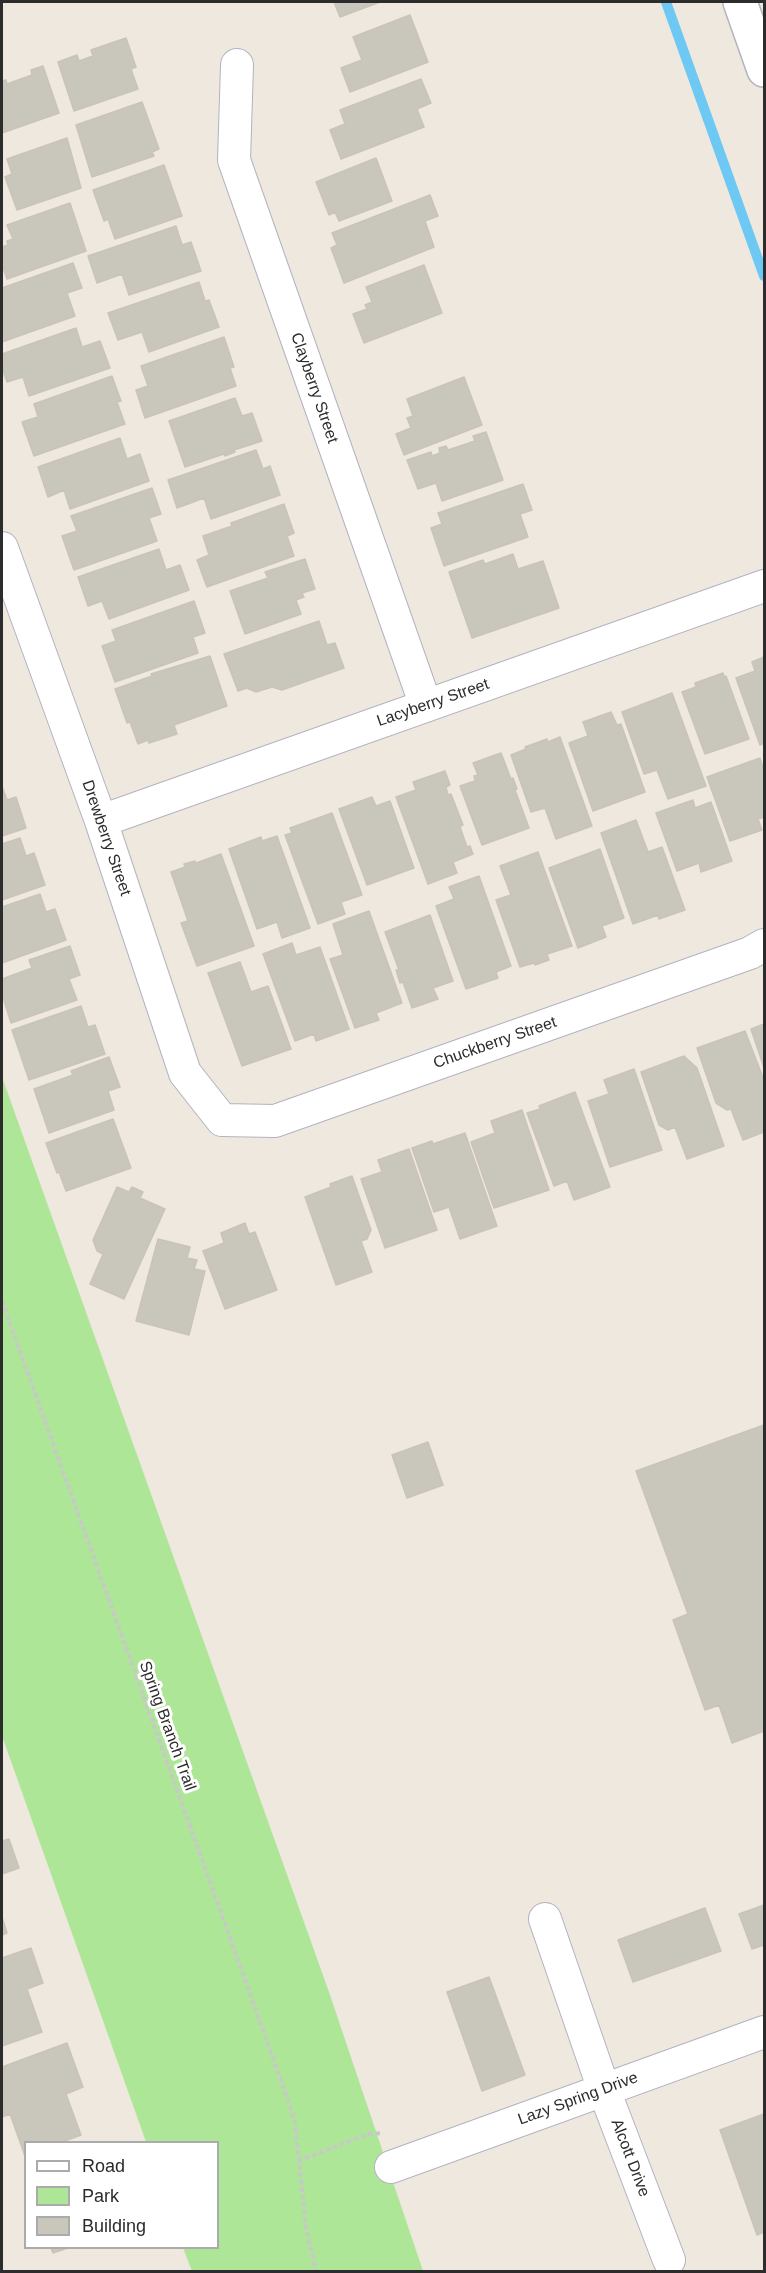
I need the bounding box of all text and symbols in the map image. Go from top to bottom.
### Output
street label: Clayberry Street [286,330,342,446]
street label: Lacyberry Street [374,675,492,731]
street label: Drewberry Street [77,778,135,898]
street label: Chuckberry Street [431,1013,559,1073]
street label: Spring Branch Trail [135,1659,199,1793]
street label: Lazy Spring Drive [515,2068,641,2130]
street label: Alcott Drive [606,2116,654,2200]
legend [24,2141,219,2249]
text: Road [82,2156,125,2176]
text: Park [82,2186,119,2206]
text: Building [82,2216,146,2236]

